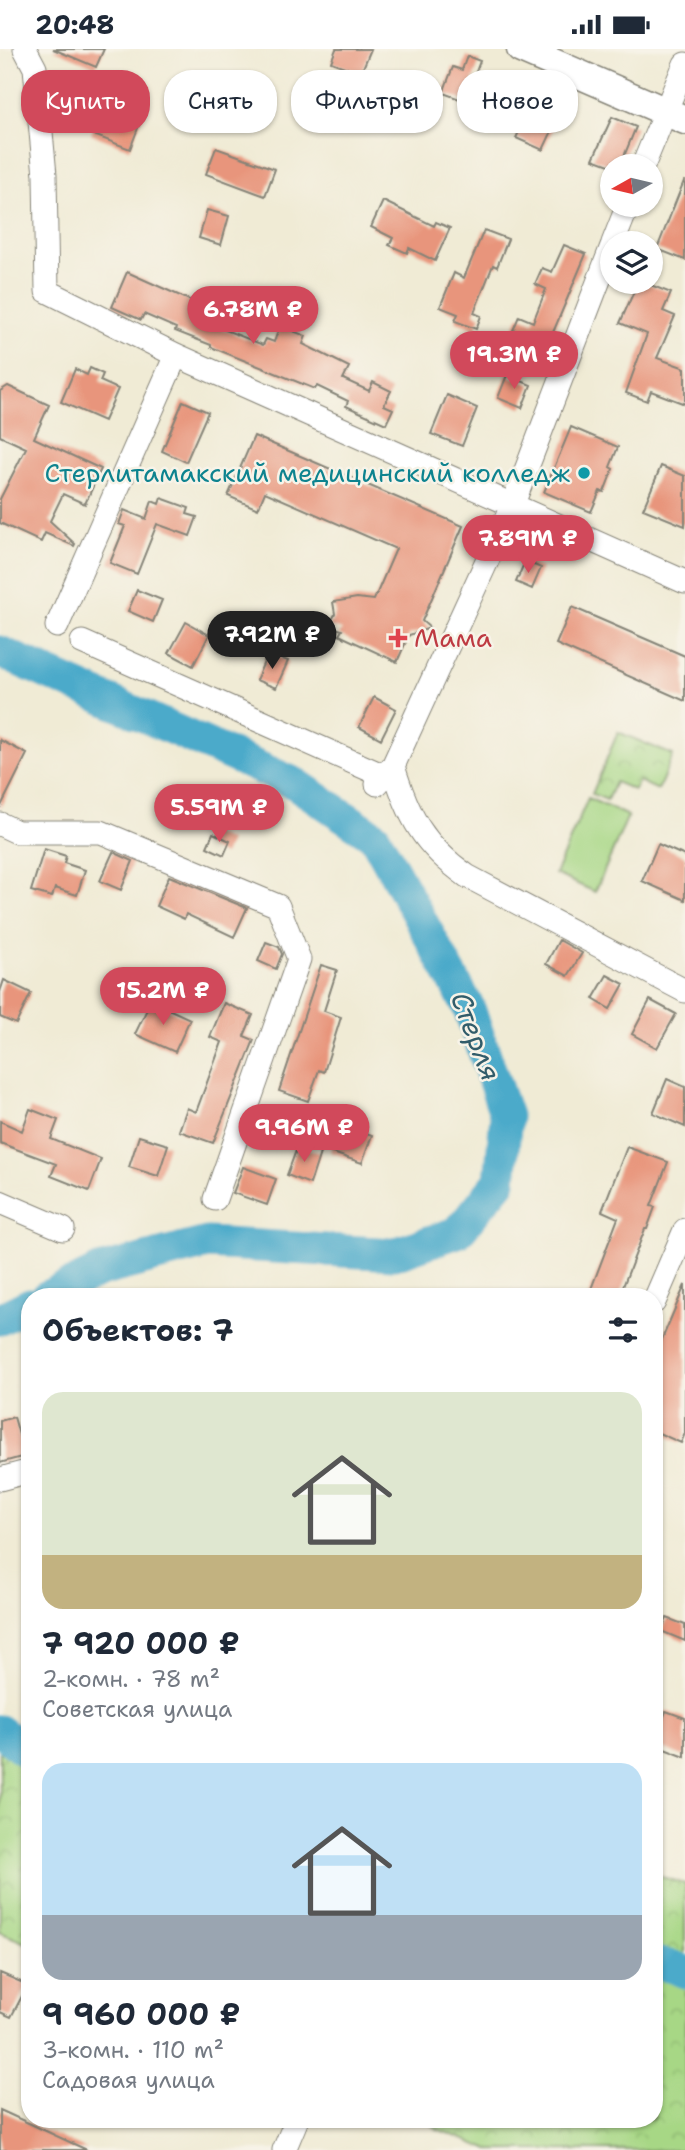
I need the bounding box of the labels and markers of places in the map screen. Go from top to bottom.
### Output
pin: 6.78M ₽ [188,287,318,346]
pin: 19.3M ₽ [449,331,579,391]
place label: Стерлитамакский медицинский колледж [44,455,571,490]
marker: Стерлитамакский медицинский колледж [576,465,592,481]
pin: 7.89M ₽ [463,515,593,575]
pin: 7.92M ₽ [207,611,337,671]
place label: Мама [414,620,492,655]
marker: Мама [388,628,408,648]
pin: 5.59M ₽ [154,785,284,844]
pin: 15.2M ₽ [98,967,228,1027]
pin: 9.96M ₽ [239,1105,369,1164]

